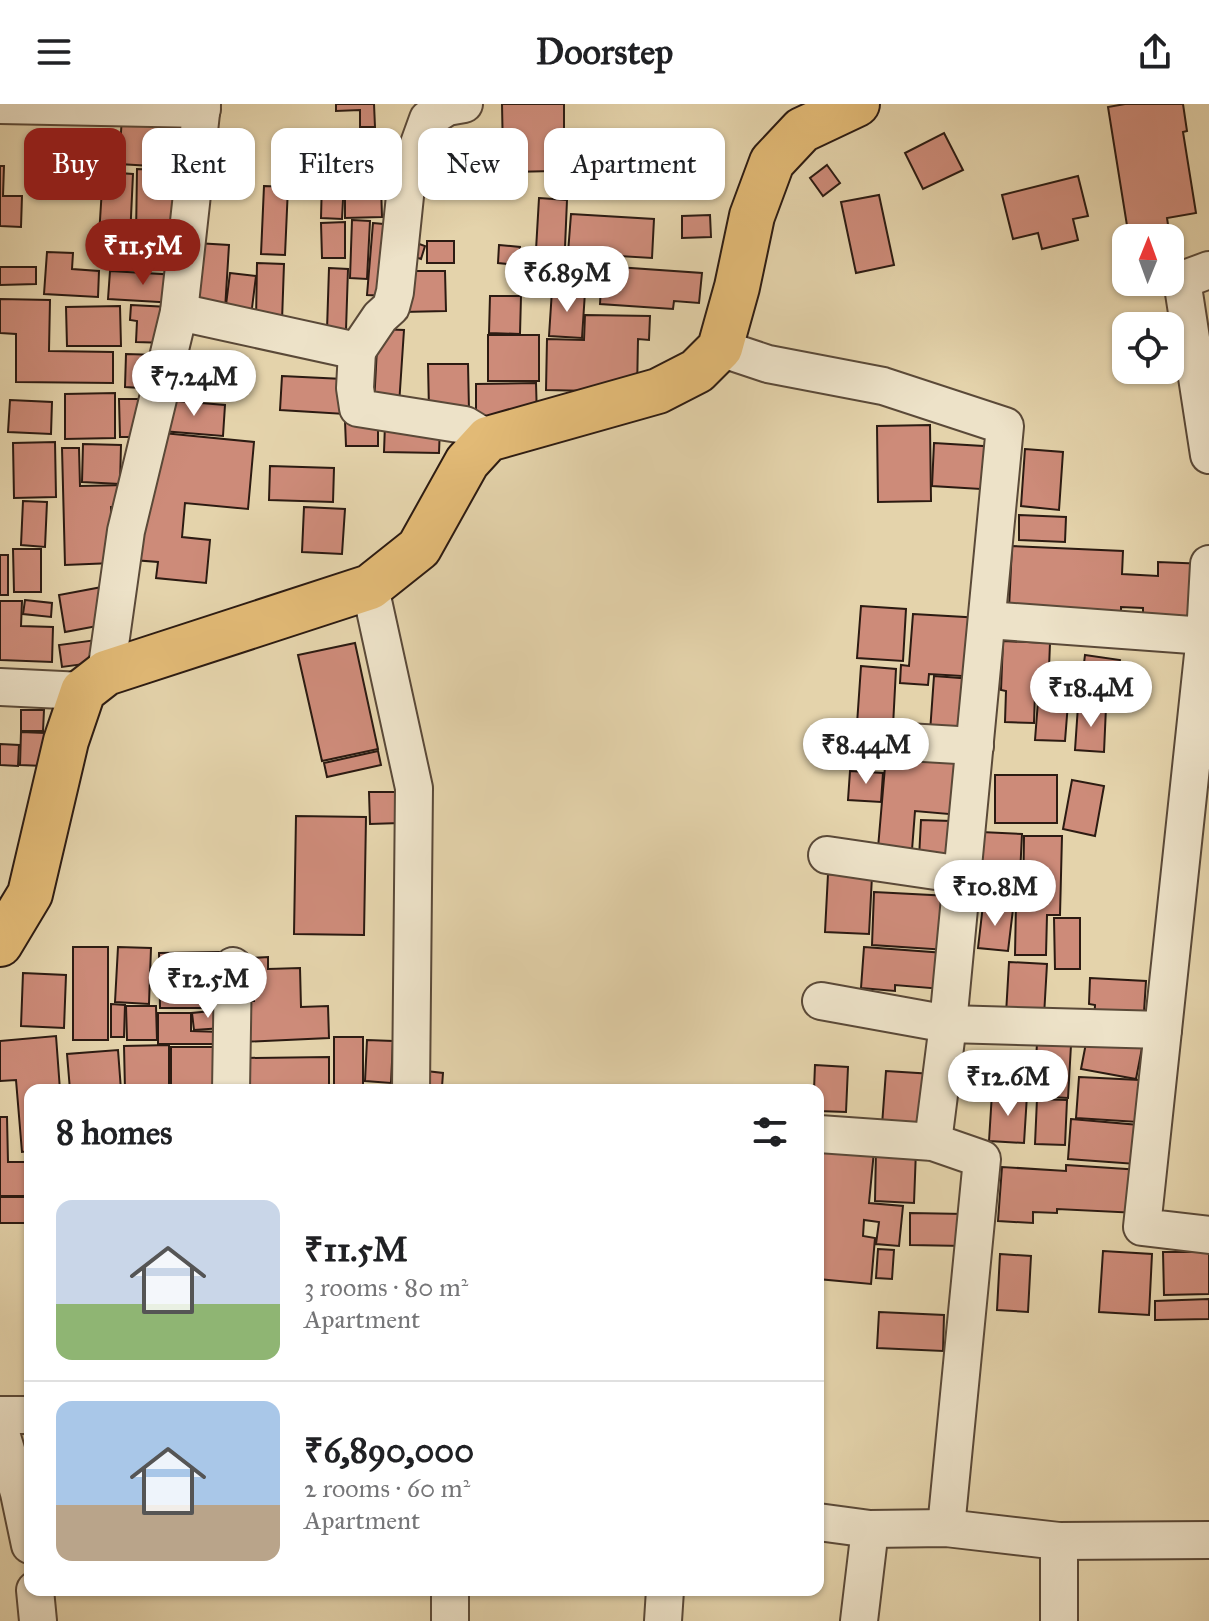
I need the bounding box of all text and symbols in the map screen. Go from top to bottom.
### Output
icon: menu [32,30,76,74]
text: Doorstep [536,30,673,74]
icon: share [1133,30,1177,74]
chip: Buy [24,128,126,200]
chip: Rent [142,128,255,200]
chip: Filters [271,128,402,200]
chip: New [418,128,528,200]
chip: Apartment [544,128,725,200]
pin: ₹11.5M [78,219,208,287]
north arrow [1112,224,1184,296]
map controls [1112,224,1184,384]
text: ₹11.5M [103,229,183,261]
pin: ₹6.89M [502,246,632,314]
text: ₹6.89M [523,256,611,288]
button: locate [1112,312,1184,384]
pin: ₹7.24M [129,350,259,418]
text: ₹7.24M [150,360,238,392]
pin: ₹18.4M [1026,661,1156,729]
text: ₹18.4M [1048,671,1134,703]
pin: ₹8.44M [801,718,931,786]
text: ₹8.44M [821,728,911,760]
pin: ₹10.8M [930,860,1060,928]
text: ₹10.8M [952,870,1038,902]
pin: ₹12.5M [143,952,273,1020]
text: ₹12.5M [167,962,249,994]
pin: ₹12.6M [943,1050,1073,1118]
text: ₹12.6M [966,1060,1050,1092]
icon: filters [748,1110,792,1154]
text: 8 homes [56,1112,172,1153]
text: ₹11.5M [304,1229,408,1270]
icon: home [120,1232,216,1328]
text: 3 rooms · 80 m² [304,1271,468,1303]
text: Apartment [304,1303,420,1335]
text: ₹6,890,000 [304,1430,474,1471]
icon: home [120,1433,216,1529]
text: 2 rooms · 60 m² [304,1472,470,1504]
text: Apartment [304,1504,420,1536]

